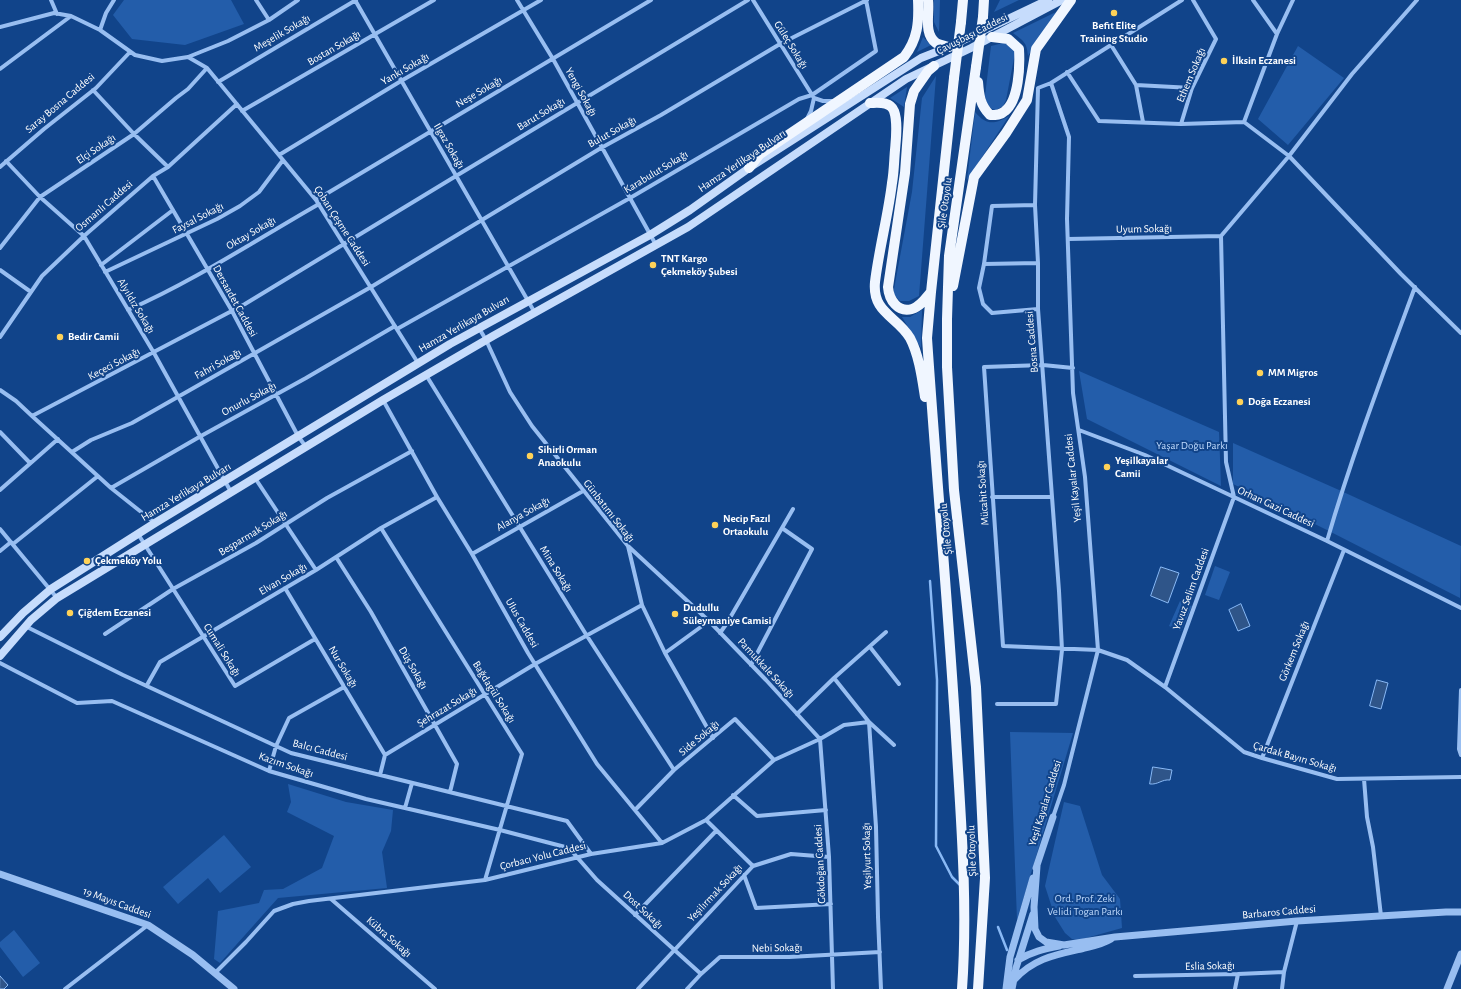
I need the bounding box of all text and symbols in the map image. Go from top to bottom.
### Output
marker: Befit Elite Training Studio [1109,8,1119,18]
street label: Çavuşbaşı Caddesi [934,10,1010,58]
street label: Meşelik Sokağı [251,11,313,55]
street label: Güleç Sokağı [771,19,811,71]
place label: Befit Elite Training Studio [1080,19,1148,45]
street label: Bostan Sokağı [305,27,363,69]
street label: Ethem Sokağı [1174,46,1208,104]
street label: Yankı Sokağı [379,50,431,88]
place label: İlksin Eczanesi [1232,54,1296,68]
marker: İlksin Eczanesi [1219,56,1229,66]
street label: Yengi Sokağı [562,65,600,119]
street label: Saray Bosna Caddesi [23,70,97,136]
street label: Neşe Sokağı [453,73,505,111]
street label: Barut Sokağı [515,95,567,133]
street label: Bulut Sokağı [585,113,639,151]
street label: Ilgaz Sokağı [431,121,467,171]
street label: Hamza Yerlikaya Bulvarı [696,127,788,195]
street label: Elçi Sokağı [74,131,118,167]
street label: Karabulut Sokağı [621,148,691,196]
street label: Şile Otoyolu [935,177,955,229]
street label: Osmanlı Caddesi [73,178,135,234]
street label: Çoban Çeşme Caddesi [311,183,373,269]
street label: Faysal Sokağı [170,199,226,237]
street label: Oktay Sokağı [224,213,278,253]
street label: Uyum Sokağı [1116,222,1172,236]
place label: TNT Kargo Çekmeköy Şubesi [661,252,738,278]
marker: TNT Kargo Çekmeköy Şubesi [648,260,658,270]
street label: Dersaadet Caddesi [210,263,260,339]
street label: Alyıldız Sokağı [114,276,158,336]
street label: Hamza Yerlikaya Bulvarı [416,293,512,355]
street label: Bosna Caddesi [1023,311,1041,373]
place label: Bedir Camii [68,330,119,344]
marker: Bedir Camii [55,332,65,342]
street label: Keçeci Sokağı [86,345,142,383]
street label: Fahri Sokağı [192,346,244,382]
place label: MM Migros [1268,366,1318,380]
marker: MM Migros [1255,368,1265,378]
street label: Onurlu Sokağı [219,379,279,419]
place label: Doğa Eczanesi [1248,395,1311,409]
marker: Doğa Eczanesi [1235,397,1245,407]
street label: Yeşil Kayalar Caddesi [1062,433,1084,523]
park label: Yaşar Doğu Parkı [1156,439,1228,453]
place label: Sihirli Orman Anaokulu [538,443,597,469]
marker: Sihirli Orman Anaokulu [525,451,535,461]
place label: Yeşilkayalar Camii [1115,454,1168,480]
street label: Hamza Yerlikaya Bulvarı [139,460,233,524]
street label: Mücahit Sokağı [974,460,992,526]
marker: Yeşilkayalar Camii [1102,462,1112,472]
street label: Günbatımı Sokağı [580,477,638,545]
street label: Orhan Gazi Caddesi [1235,483,1317,531]
street label: Alanya Sokağı [494,494,552,534]
street label: Şile Otoyolu [937,503,955,555]
street label: Beşparmak Sokağı [216,507,290,559]
place label: Necip Fazıl Ortaokulu [723,512,770,538]
marker: Necip Fazıl Ortaokulu [710,520,720,530]
street label: Mina Sokağı [537,543,575,595]
street label: Yavuz Selim Caddesi [1170,546,1212,632]
place label: Çekmeköy Yolu [95,554,162,568]
marker: Çekmeköy Yolu [82,556,92,566]
street label: Elvan Sokağı [257,560,309,598]
street label: Ulus Caddesi [503,596,541,650]
place label: Dudullu Süleymaniye Camisi [683,601,771,627]
place label: Çiğdem Eczanesi [78,606,151,620]
marker: Çiğdem Eczanesi [65,608,75,618]
marker: Dudullu Süleymaniye Camisi [670,609,680,619]
street label: Görkem Sokağı [1276,619,1312,683]
street label: Cumali Sokağı [200,621,244,679]
street label: Pamukkale Sokağı [735,635,797,701]
street label: Nur Sokağı [325,644,361,690]
street label: Düş Sokağı [396,644,430,692]
street label: Bağdagül Sokağı [470,658,518,726]
street label: Şehrazat Sokağı [415,684,479,730]
street label: Side Sokağı [676,717,722,759]
street label: Balcı Caddesi [291,736,349,764]
street label: Çardak Bayırı Sokağı [1252,739,1338,775]
street label: Kazım Sokağı [257,749,315,781]
street label: Yeşil Kayalar Caddesi [1026,759,1064,847]
street label: Yeşilyurt Sokağı [860,822,874,890]
street label: Gökdoğan Caddesi [811,824,829,904]
street label: Şile Otoyolu [965,825,979,877]
street label: Çorbacı Yolu Caddesi [499,839,587,873]
street label: Yeşilırmak Sokağı [685,861,745,925]
street label: 19 Mayıs Caddesi [81,885,153,921]
street label: Dost Sokağı [620,888,666,932]
park label: Ord. Prof. Zeki Velidi Togan Parkı [1047,892,1123,918]
street label: Barbaros Caddesi [1242,902,1316,922]
street label: Kübra Sokağı [364,914,414,960]
street label: Nebi Sokağı [752,941,802,955]
street label: Eslia Sokağı [1185,959,1235,973]

